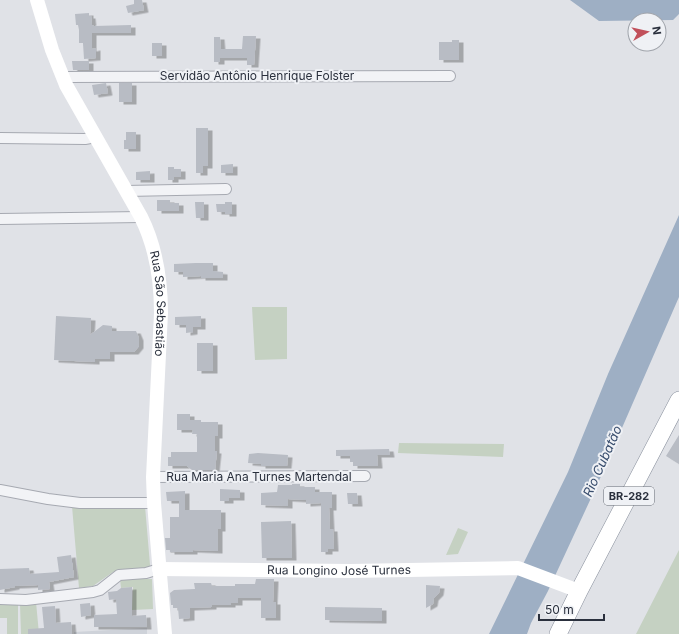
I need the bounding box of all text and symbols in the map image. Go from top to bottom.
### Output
north arrow [627,12,667,52]
text: N [649,25,664,36]
street label: Servidão Antônio Henrique Folster [160,68,355,83]
street label: Rua São Sebastião [147,249,169,357]
water label: Rio Cubatão [579,423,625,499]
street label: Rua Maria Ana Turnes Martendal [166,469,352,484]
road number: BR-282 [604,487,654,505]
street label: Rua Longino José Turnes [267,562,411,578]
scale bar [539,596,604,622]
text: 50 m [545,602,574,617]

